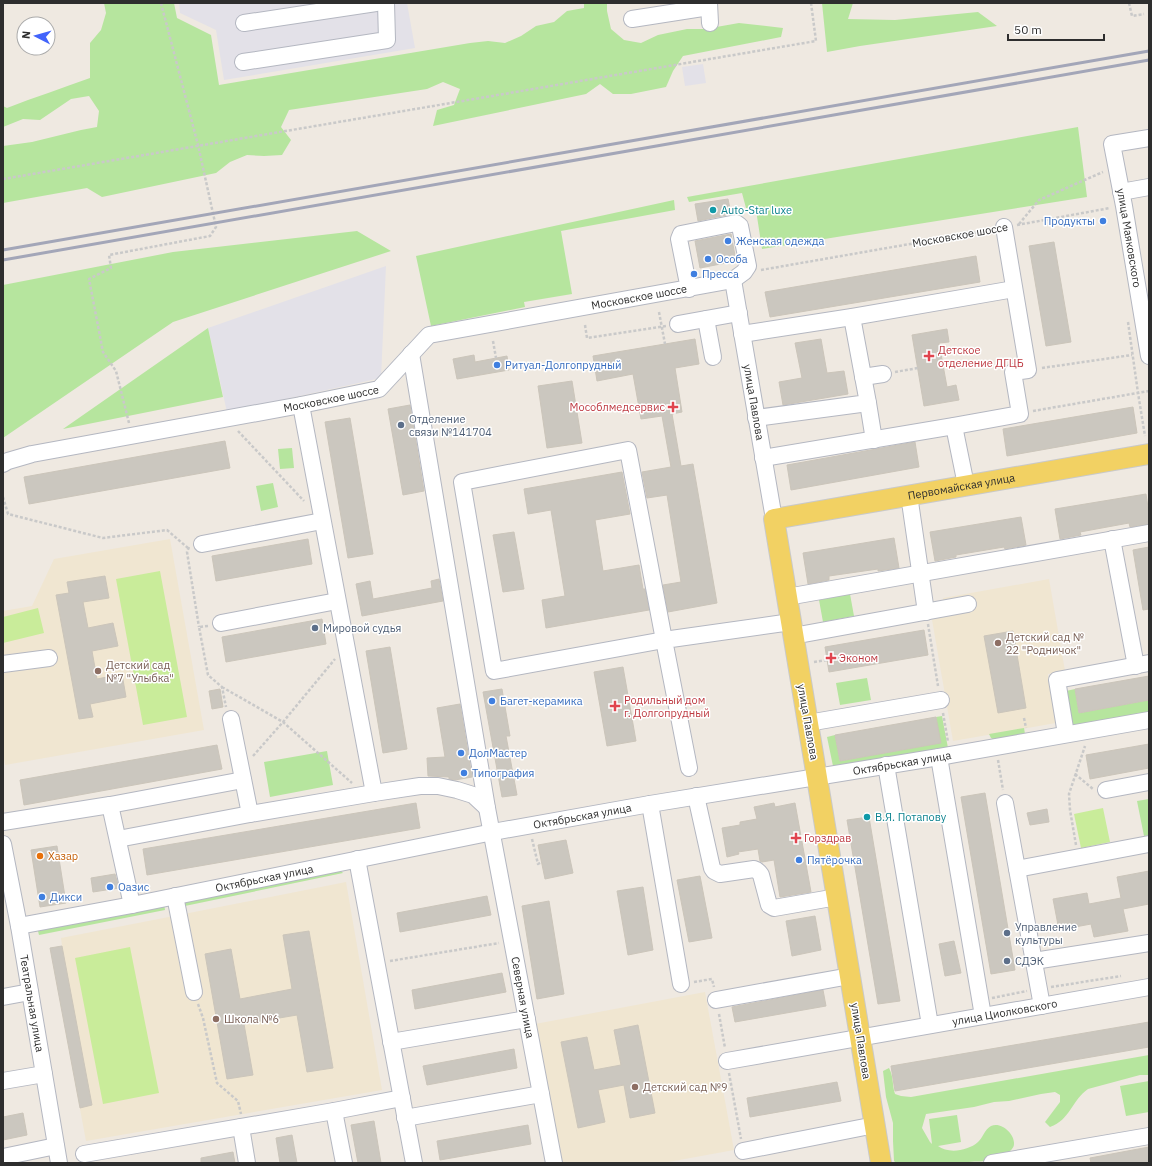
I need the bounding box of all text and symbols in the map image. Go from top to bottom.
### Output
north arrow [16,16,56,56]
scale bar [1008,16,1104,42]
text: 50 m [1014,22,1042,37]
text: N [19,30,33,40]
street label: улица Маяковского [1114,187,1144,289]
place label: Auto-Star luxe [721,203,792,217]
marker: Auto-Star luxe [708,205,718,215]
place label: Продукты [1044,214,1095,228]
marker: Продукты [1098,216,1108,226]
street label: Московское шоссе [911,220,1009,250]
place label: Женская одежда [736,234,825,248]
marker: Женская одежда [723,236,733,246]
place label: Особа [716,252,748,266]
marker: Особа [703,254,713,264]
place label: Пресса [702,267,739,281]
marker: Пресса [689,269,699,279]
street label: Московское шоссе [590,281,688,313]
place label: Детское отделение ДГЦБ [938,343,1024,370]
marker: Детское отделение ДГЦБ [923,350,935,362]
place label: Ритуал-Долгопрудный [505,358,621,372]
marker: Ритуал-Долгопрудный [492,360,502,370]
street label: улица Павлова [741,363,767,441]
street label: Московское шоссе [282,382,380,415]
place label: Мособлмедсервис [570,400,665,414]
marker: Мособлмедсервис [668,402,678,412]
place label: Отделение связи №141704 [409,412,492,439]
marker: Отделение связи №141704 [396,420,406,430]
street label: Первомайская улица [907,470,1016,503]
place label: Мировой судья [323,621,401,635]
marker: Мировой судья [310,623,320,633]
place label: Детский сад № 22 "Родничок" [1006,630,1084,657]
marker: Детский сад № 22 "Родничок" [993,638,1003,648]
place label: Эконом [839,651,878,665]
marker: Эконом [826,653,836,663]
place label: Детский сад №7 "Улыбка" [106,658,174,685]
marker: Детский сад №7 "Улыбка" [93,666,103,676]
street label: улица Павлова [794,683,822,761]
place label: Родильный дом г. Долгопрудный [624,693,710,720]
place label: Багет-керамика [500,694,583,708]
marker: Багет-керамика [487,696,497,706]
marker: Родильный дом г. Долгопрудный [609,700,621,712]
place label: ДолМастер [469,746,527,760]
marker: ДолМастер [456,748,466,758]
street label: Октябрьская улица [852,748,952,778]
place label: Типография [472,766,534,780]
marker: Типография [459,768,469,778]
street label: Октябрьская улица [532,800,633,832]
place label: В.Я. Потапову [875,810,947,824]
marker: В.Я. Потапову [862,812,872,822]
place label: Горздрав [804,831,851,845]
marker: Горздрав [791,833,801,843]
place label: Хазар [48,849,78,863]
marker: Хазар [35,851,45,861]
place label: Пятёрочка [807,853,862,867]
marker: Пятёрочка [794,855,804,865]
street label: Октябрьская улица [214,861,315,895]
place label: Оазис [118,880,150,894]
marker: Оазис [105,882,115,892]
place label: Дикси [50,890,82,904]
marker: Дикси [37,892,47,902]
place label: Управление культуры [1015,920,1077,947]
marker: Управление культуры [1002,928,1012,938]
street label: Театральная улица [17,954,47,1053]
place label: СДЭК [1015,954,1044,968]
street label: Северная улица [508,955,537,1039]
marker: СДЭК [1002,956,1012,966]
street label: улица Циолковского [951,996,1058,1028]
street label: улица Павлова [848,1002,874,1080]
place label: Школа №6 [224,1012,279,1026]
marker: Школа №6 [211,1014,221,1024]
place label: Детский сад №9 [643,1080,728,1094]
marker: Детский сад №9 [630,1082,640,1092]

